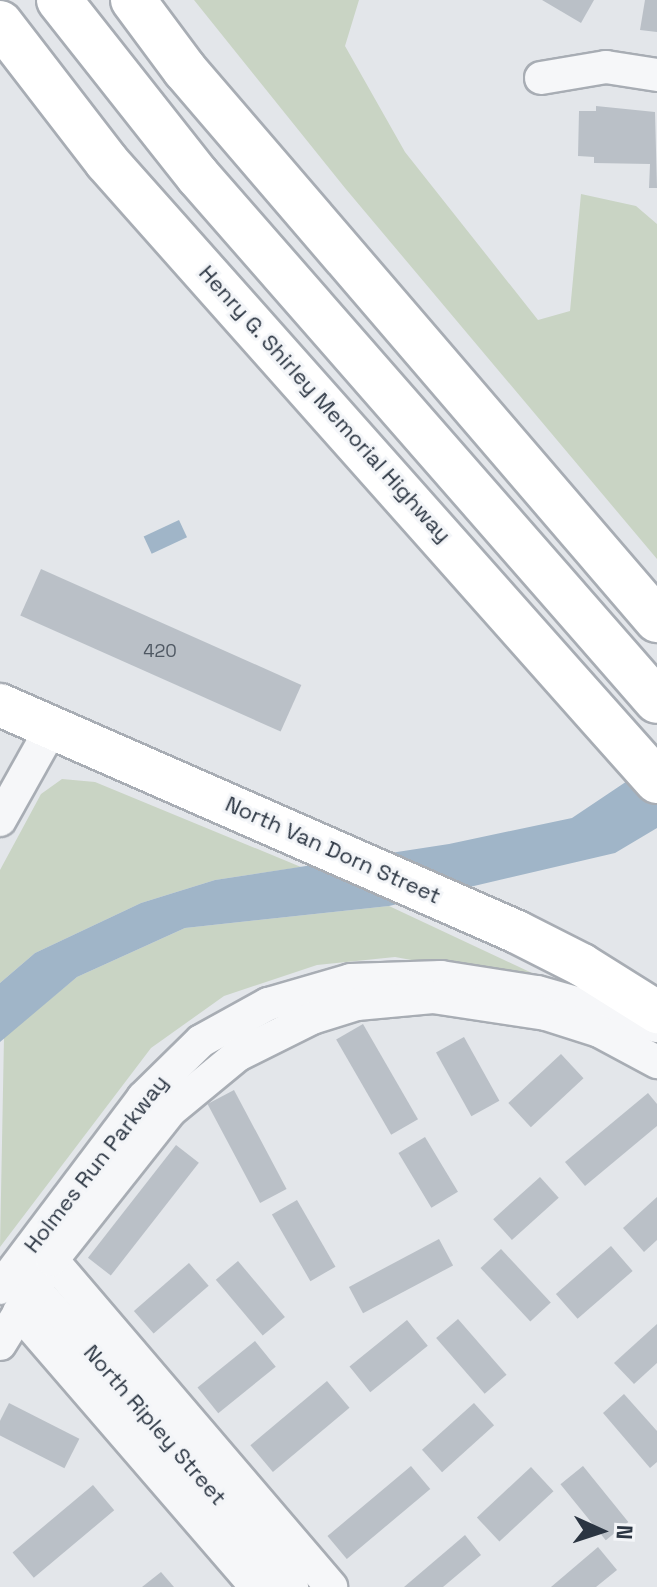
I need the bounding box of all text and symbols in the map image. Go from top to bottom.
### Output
street label: Henry G. Shirley Memorial Highway [193,260,457,548]
house number: 420 [143,640,177,662]
street label: North Van Dorn Street [221,791,445,909]
street label: Holmes Run Parkway [18,1070,174,1258]
street label: North Ripley Street [78,1339,232,1511]
north arrow [561,1491,641,1571]
text: N [611,1524,639,1540]

